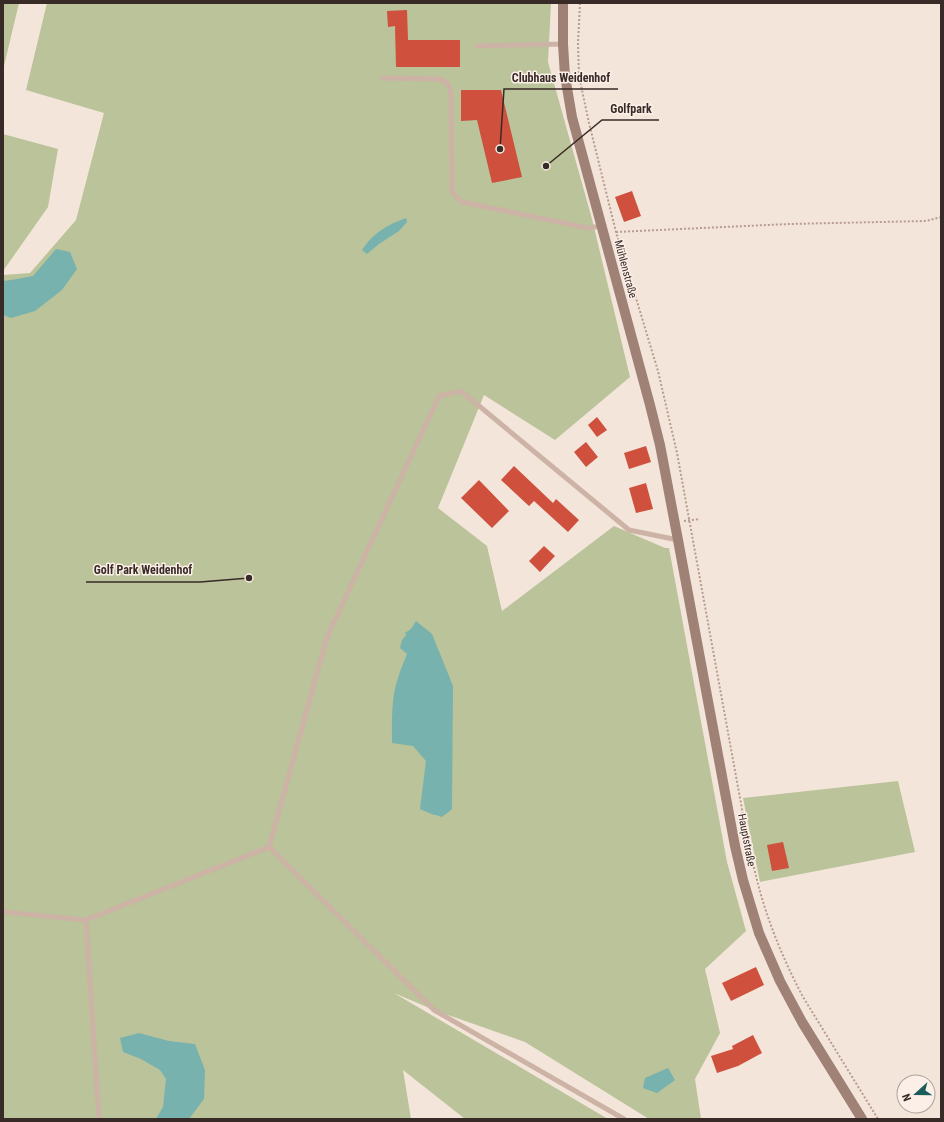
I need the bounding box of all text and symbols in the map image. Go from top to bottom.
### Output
callout: Clubhaus Weidenhof [504,65,618,89]
text: Clubhaus Weidenhof [512,71,610,85]
callout: Golfpark [602,96,659,120]
text: Golfpark [610,102,652,116]
street label: Mühlenstraße [612,239,639,300]
callout: Golf Park Weidenhof [86,558,200,582]
text: Golf Park Weidenhof [94,563,192,577]
street label: Hauptstraße [735,813,758,868]
north arrow [896,1074,936,1114]
text: N [900,1092,914,1103]

